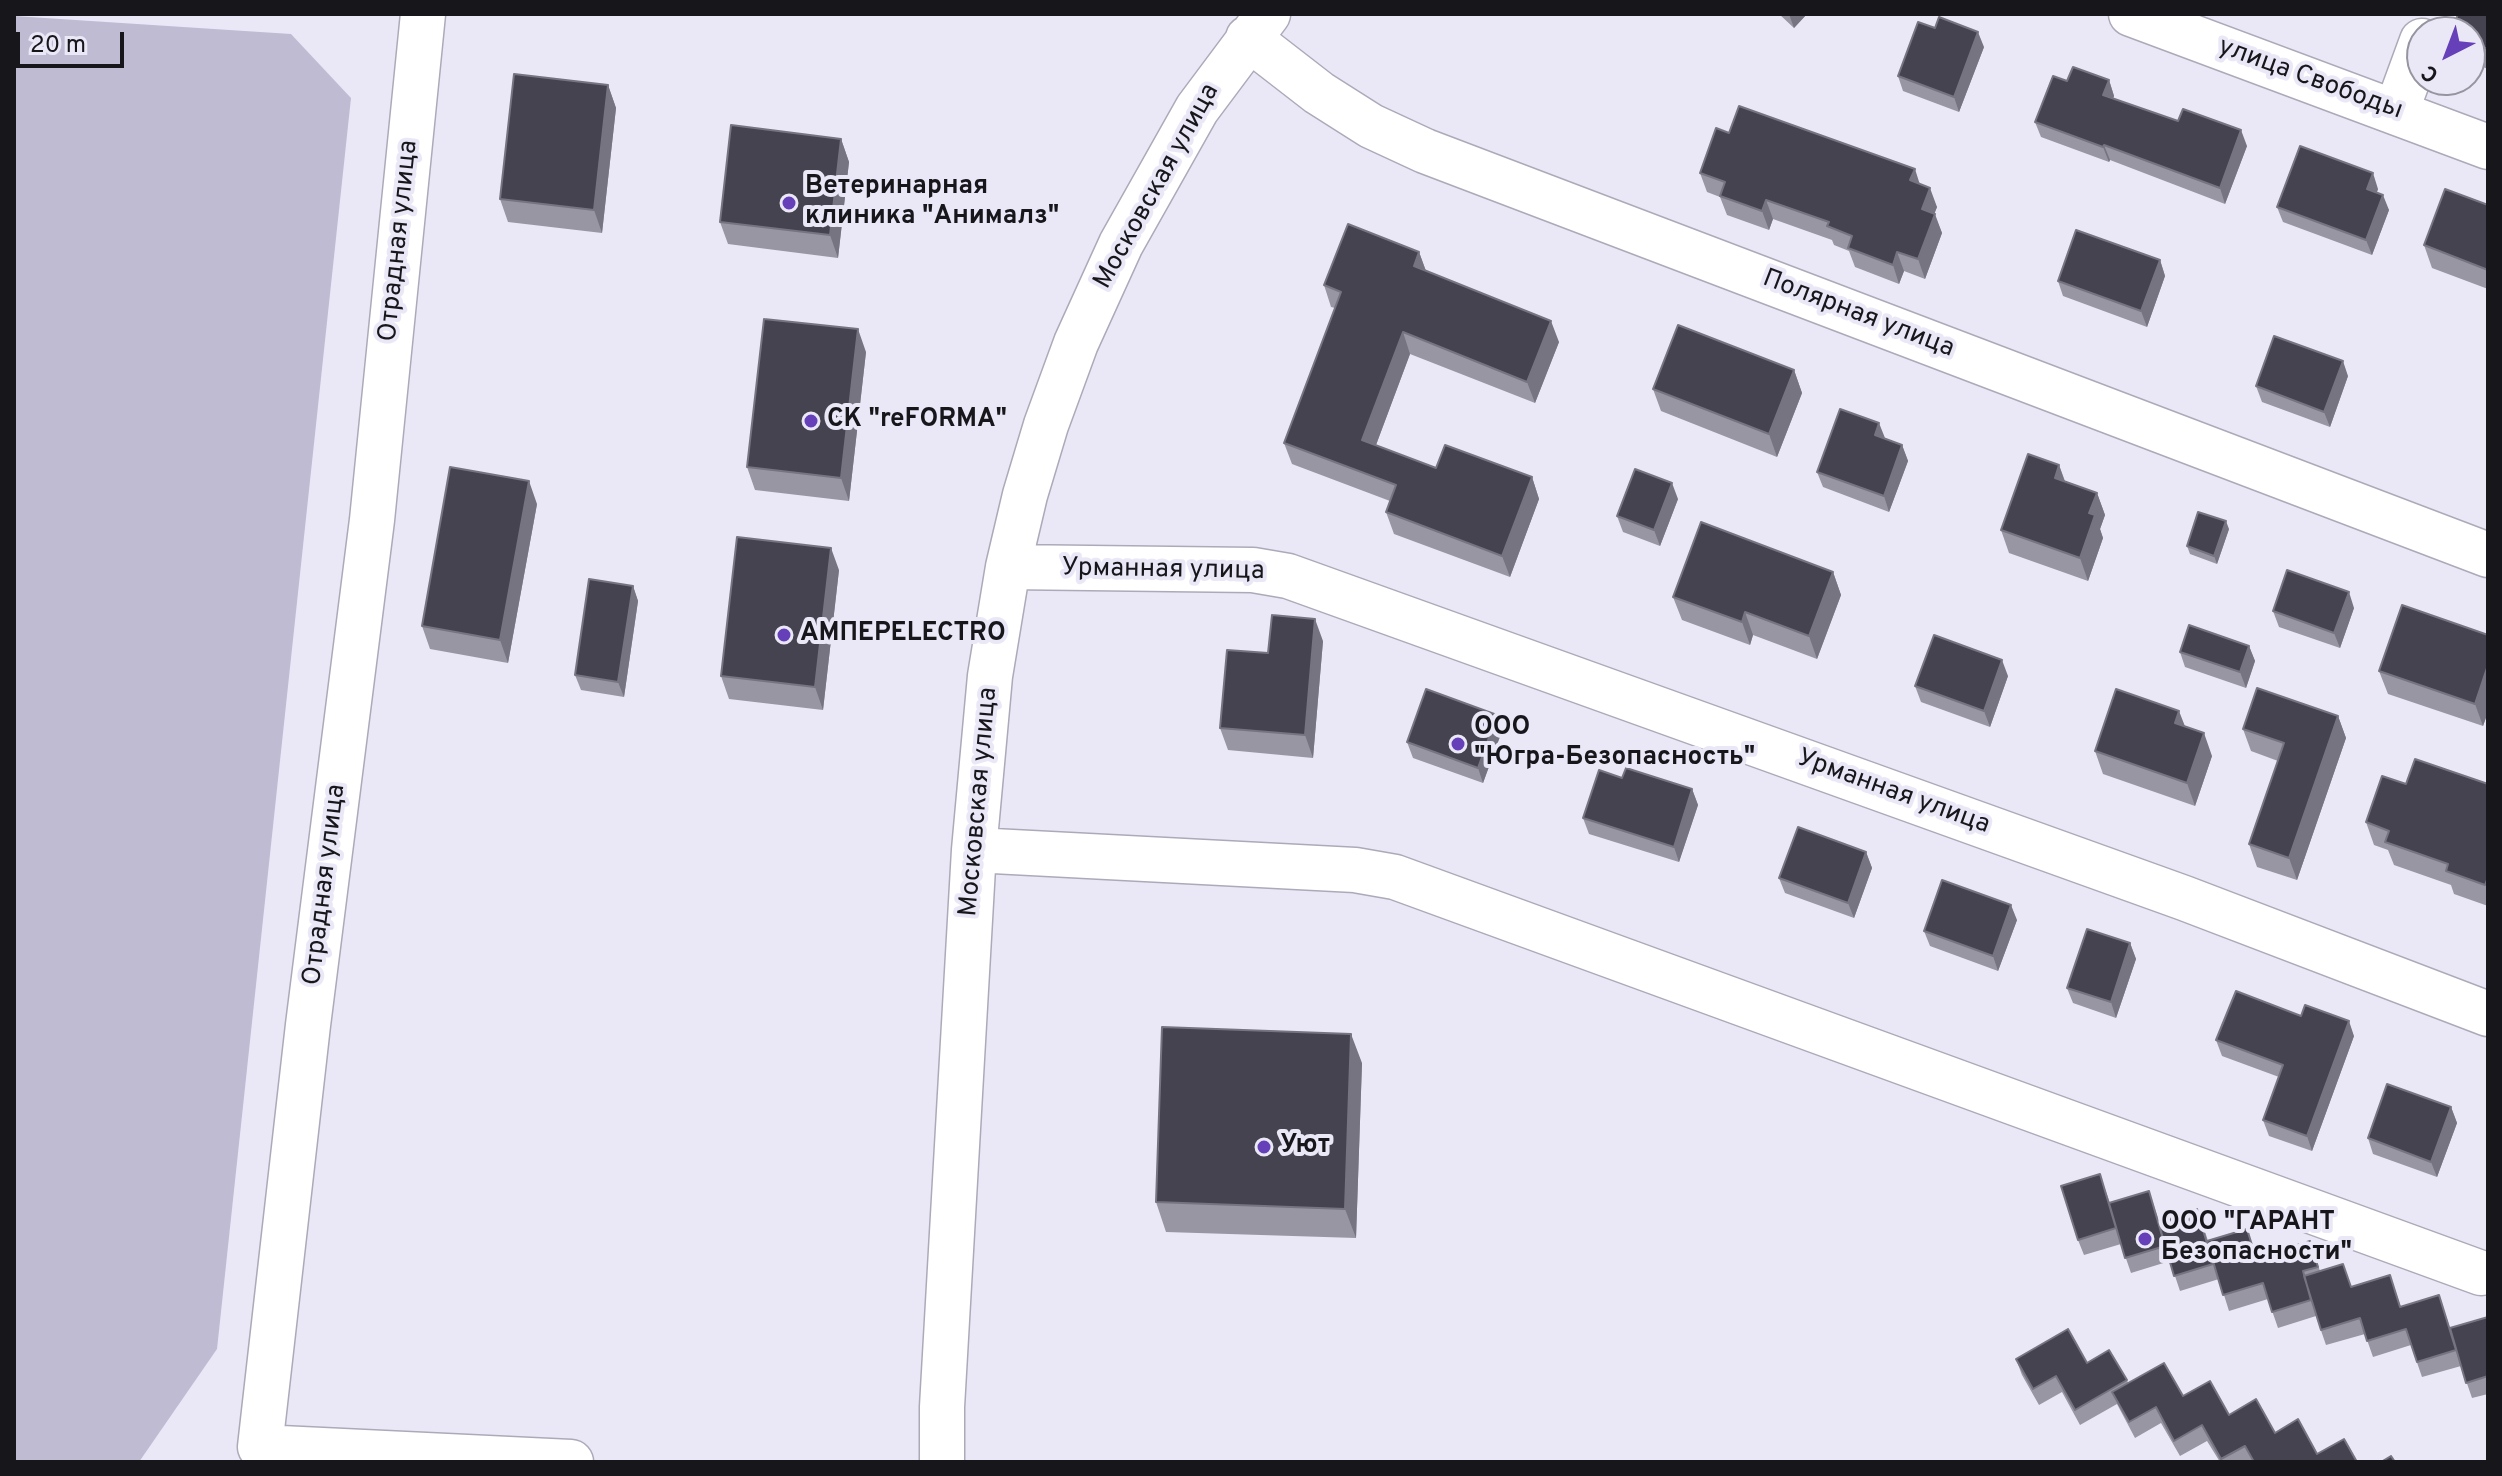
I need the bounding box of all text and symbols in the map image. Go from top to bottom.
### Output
scale bar [20,16,128,66]
north arrow [2406,16,2486,96]
text: 20 m [30,31,86,61]
street label: улица Свободы [2214,32,2406,128]
text: С [2417,58,2445,87]
street label: Московская улица [1089,79,1227,295]
street label: Отрадная улица [374,139,426,343]
place label: Ветеринарная клиника "Анималз" [805,172,1059,234]
marker: Ветеринарная клиника "Анималз" [780,194,798,212]
street label: Полярная улица [1758,264,1958,366]
place label: СК "reFORMA" [827,405,1007,437]
marker: СК "reFORMA" [802,412,820,430]
street label: Урманная улица [1061,554,1265,588]
place label: АМПЕРELECTRO [800,619,1006,651]
marker: АМПЕРELECTRO [775,626,793,644]
street label: Московская улица [954,686,1006,918]
place label: ООО "Югра-Безопасность" [1474,713,1755,774]
marker: ООО "Югра-Безопасность" [1449,735,1467,753]
street label: Урманная улица [1792,744,1994,842]
street label: Отрадная улица [298,783,354,987]
place label: Уют [1280,1131,1330,1163]
marker: Уют [1255,1138,1273,1156]
place label: ООО "ГАРАНТ Безопасности" [2161,1208,2352,1270]
marker: ООО "ГАРАНТ Безопасности" [2136,1230,2154,1248]

